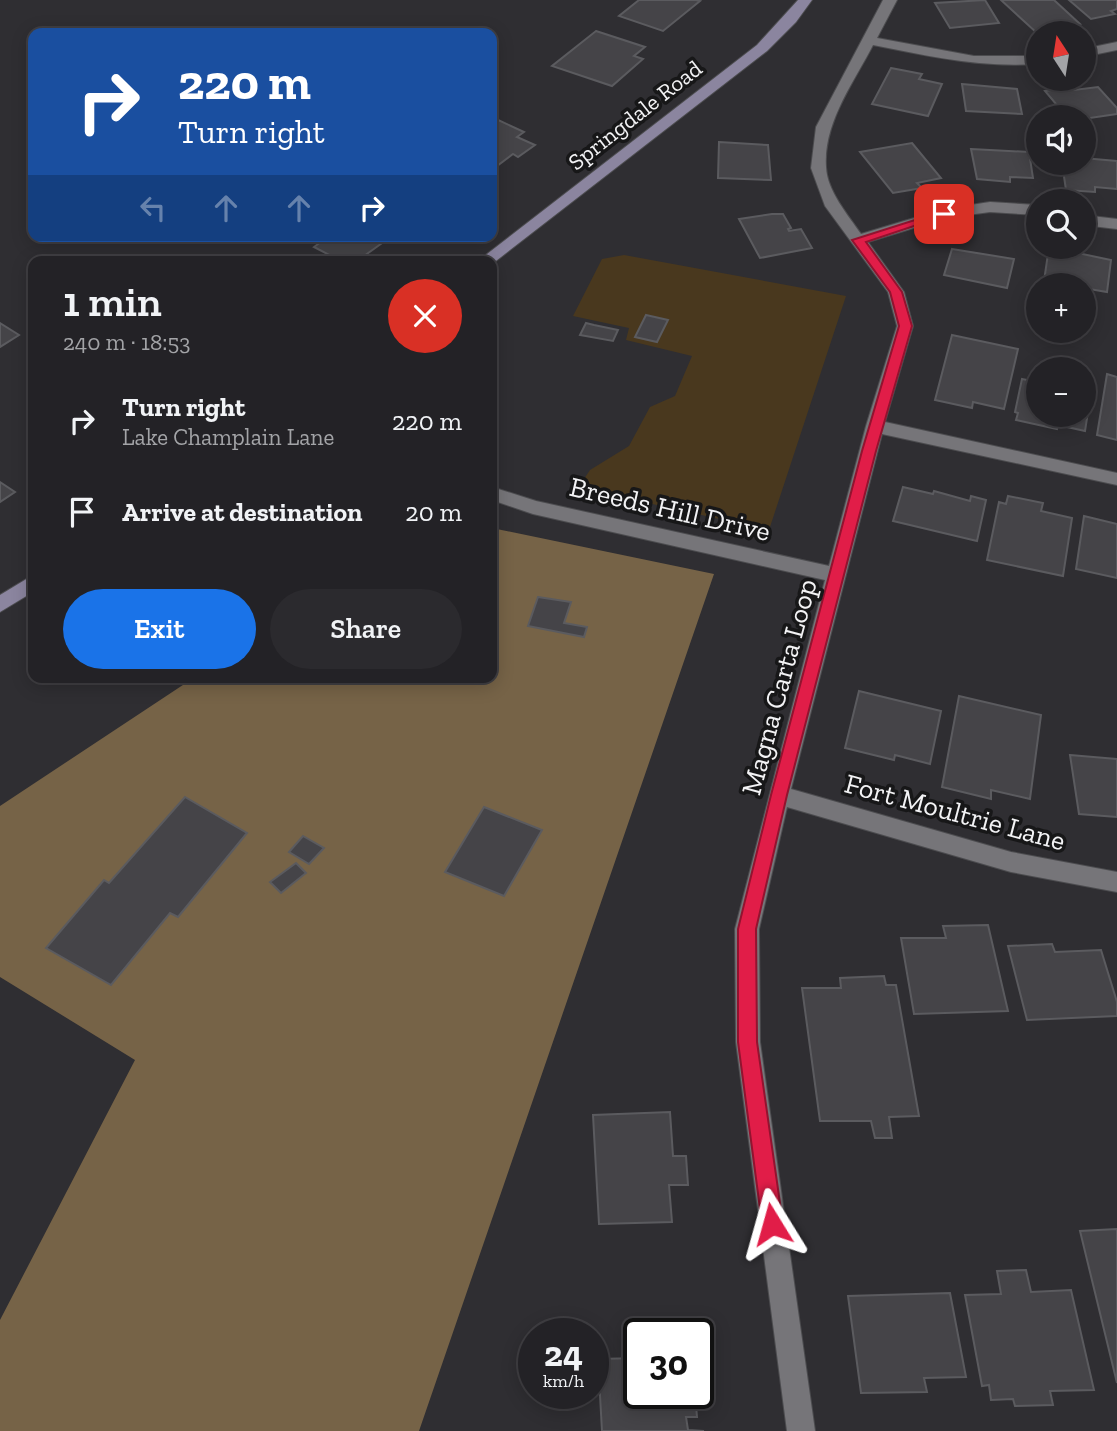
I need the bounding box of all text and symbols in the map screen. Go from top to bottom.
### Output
north arrow [1026,21,1096,91]
map controls [1026,21,1096,427]
text: 220 m [178,53,311,112]
street label: Springdale Road [562,54,708,176]
icon: right [63,56,154,147]
button: sound [1026,105,1096,175]
text: Turn right [178,113,325,151]
pin [914,184,974,244]
icon: left [134,189,172,227]
icon: ahead [207,189,245,227]
icon: ahead [280,189,318,227]
icon: right [353,189,391,227]
button: search [1026,189,1096,259]
icon: arrive [925,195,963,233]
button: + [1026,273,1096,343]
text: 1 min [63,276,162,327]
button: close [388,279,462,353]
text: 240 m · 18:53 [63,328,190,356]
button: − [1026,357,1096,427]
text: Turn right [122,391,245,423]
icon: right [63,402,101,440]
text: 220 m [392,405,462,437]
text: Lake Champlain Lane [122,423,334,451]
street label: Breeds Hill Drive [566,470,774,548]
icon: arrive [63,493,101,531]
text: Arrive at destination [122,496,362,528]
text: 20 m [405,496,462,528]
street label: Magna Carta Loop [734,575,824,799]
button: Exit [63,589,256,669]
button: Share [270,589,462,669]
street label: Fort Moultrie Lane [841,767,1069,857]
position arrow [735,1187,809,1261]
speed limit sign: 30 [623,1318,714,1409]
text: 24 [544,1333,583,1375]
text: km/h [543,1370,584,1392]

